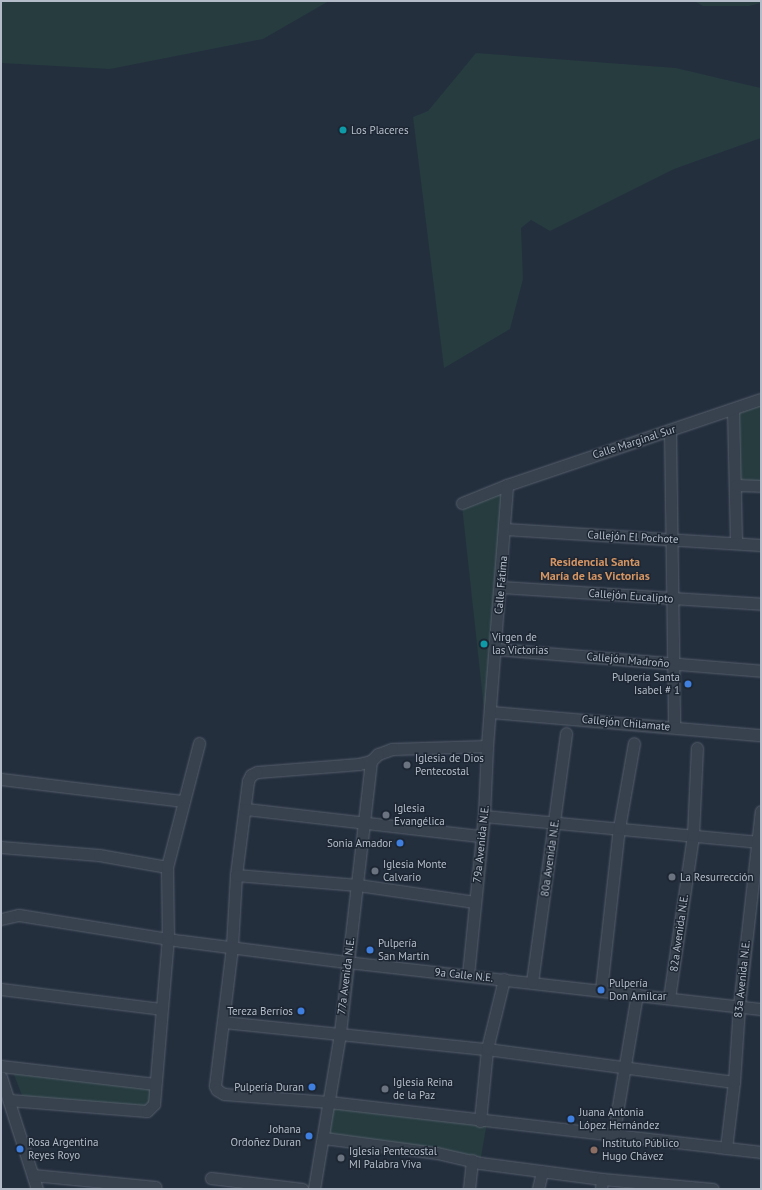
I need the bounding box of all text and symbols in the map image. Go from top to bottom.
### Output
place label: Los Placeres [351,123,409,137]
marker: Los Placeres [338,125,348,135]
street label: Calle Marginal Sur [591,422,677,462]
street label: Callejón El Pochote [587,528,679,546]
street label: Calle Fátima [492,555,510,615]
district label: Residencial Santa María de las Victorias [540,555,650,583]
street label: Callejón Eucalipto [588,586,674,606]
place label: Virgen de las Victorias [492,631,549,657]
marker: Virgen de las Victorias [479,639,489,649]
street label: Callejón Madroño [586,650,670,670]
place label: Pulpería Santa Isabel # 1 [612,671,680,697]
marker: Pulpería Santa Isabel # 1 [683,679,693,689]
street label: Callejón Chilamate [581,713,671,733]
place label: Iglesia de Dios Pentecostal [415,752,484,778]
marker: Iglesia de Dios Pentecostal [402,760,412,770]
place label: Iglesia Evangélica [394,802,445,828]
street label: 79a Avenida N.E. [470,804,492,884]
marker: Iglesia Evangélica [381,810,391,820]
street label: 80a Avenida N.E. [538,818,562,898]
place label: Sonia Amador [327,836,392,850]
marker: Sonia Amador [395,838,405,848]
place label: Iglesia Monte Calvario [383,858,447,884]
marker: Iglesia Monte Calvario [370,866,380,876]
place label: La Resurrección [680,870,754,884]
marker: La Resurrección [667,872,677,882]
street label: 82a Avenida N.E. [667,893,691,973]
street label: 77a Avenida N.E. [335,936,357,1016]
place label: Pulpería San Martín [378,937,429,963]
street label: 83a Avenida N.E. [731,939,753,1019]
marker: Pulpería San Martín [365,945,375,955]
street label: 9a Calle N.E. [434,965,494,985]
place label: Pulpería Don Amílcar [609,977,667,1003]
marker: Pulpería Don Amílcar [596,985,606,995]
place label: Tereza Berríos [227,1004,293,1018]
marker: Tereza Berríos [296,1006,306,1016]
place label: Iglesia Reina de la Paz [393,1076,453,1102]
place label: Pulpería Duran [234,1080,304,1094]
marker: Pulpería Duran [307,1082,317,1092]
marker: Iglesia Reina de la Paz [380,1084,390,1094]
place label: Juana Antonia López Hernández [579,1106,660,1132]
marker: Juana Antonia López Hernández [566,1114,576,1124]
place label: Johana Ordoñez Duran [230,1123,301,1149]
marker: Johana Ordoñez Duran [304,1131,314,1141]
place label: Rosa Argentina Reyes Royo [28,1136,99,1162]
place label: Instituto Público Hugo Chávez [602,1137,679,1163]
marker: Rosa Argentina Reyes Royo [15,1144,25,1154]
place label: Iglesia Pentecostal MI Palabra Viva [349,1145,437,1171]
marker: Instituto Público Hugo Chávez [589,1145,599,1155]
marker: Iglesia Pentecostal MI Palabra Viva [336,1153,346,1163]

